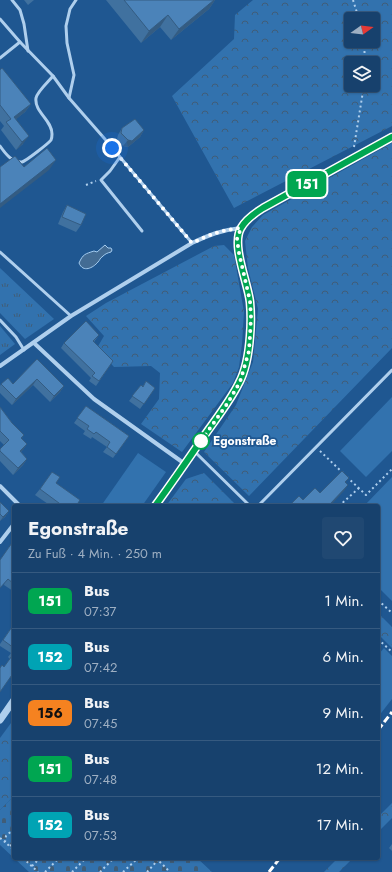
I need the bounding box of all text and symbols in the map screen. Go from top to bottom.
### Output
north arrow [344,12,380,48]
map controls [344,12,380,92]
button: layers [344,56,380,92]
your location [102,138,122,158]
line badge: 151 [284,171,330,197]
text: 151 [295,174,319,194]
marker: Egonstraße [192,432,210,450]
place label: Egonstraße [213,432,276,450]
text: Egonstraße [28,515,128,542]
button: heart [322,517,364,559]
text: Zu Fuß · 4 Min. · 250 m [28,544,162,563]
text: Bus [84,580,109,602]
text: 1 Min. [324,590,364,612]
text: 151 [38,591,62,611]
text: 07:37 [84,602,116,621]
text: Bus [84,636,109,658]
text: 6 Min. [322,646,364,668]
text: 152 [37,647,63,667]
text: 07:42 [84,658,118,677]
text: Bus [84,692,109,714]
text: 9 Min. [322,702,364,724]
text: 156 [37,703,63,723]
text: 07:45 [84,714,117,733]
text: Bus [84,748,109,770]
text: 12 Min. [316,758,364,780]
text: 151 [38,759,62,779]
text: 07:48 [84,770,117,789]
text: Bus [84,804,109,826]
text: 17 Min. [316,814,364,836]
text: 152 [37,815,63,835]
text: 07:53 [84,826,117,845]

